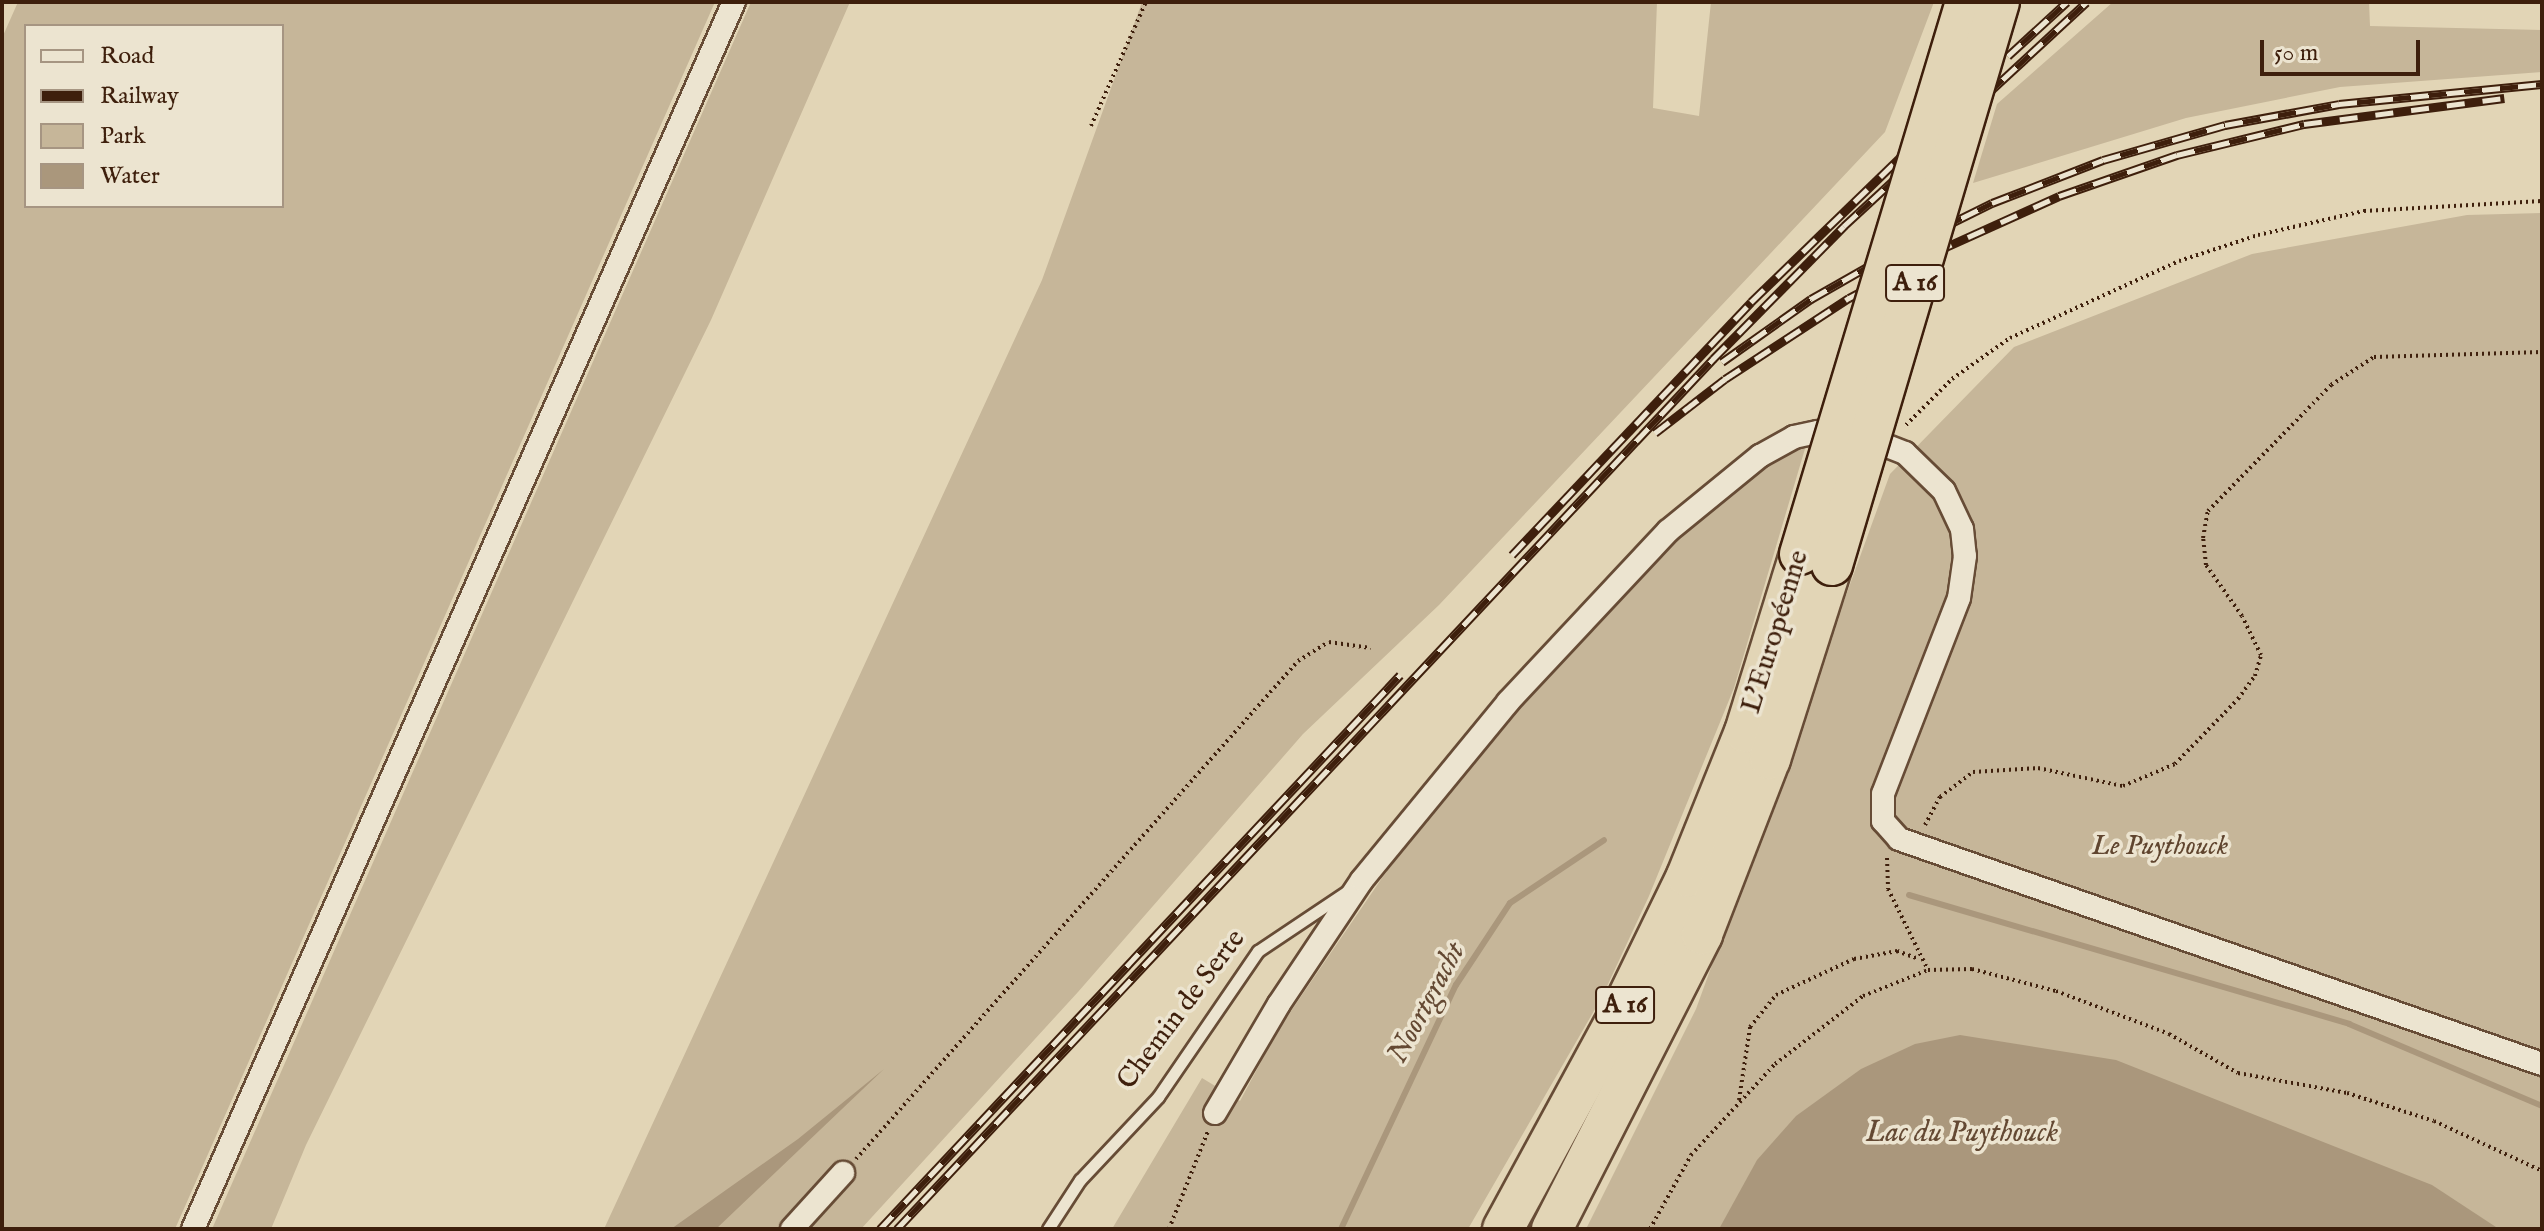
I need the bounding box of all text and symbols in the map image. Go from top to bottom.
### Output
legend [24,24,284,208]
scale bar [2264,24,2424,74]
text: 50 m [2274,38,2318,69]
text: Road [100,41,154,72]
text: Railway [100,81,179,112]
text: Park [100,121,146,152]
text: Water [100,161,160,192]
road number: A 16 [1885,261,1945,305]
street label: L'Européenne [1735,546,1817,718]
park label: Le Puythouck [2092,830,2228,864]
street label: Chemin de Serte [1111,923,1253,1097]
water label: Noortgracht [1380,936,1474,1070]
road number: A 16 [1595,983,1655,1027]
water label: Lac du Puythouck [1866,1115,2058,1151]

